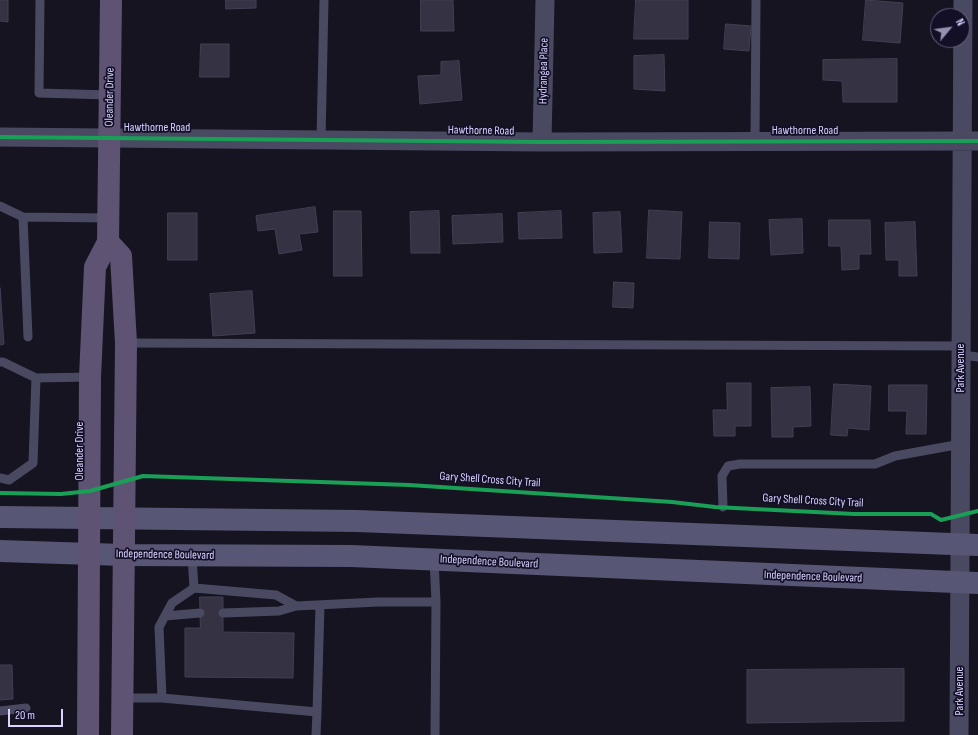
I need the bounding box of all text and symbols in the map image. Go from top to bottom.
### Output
north arrow [930,8,970,48]
text: N [953,17,967,28]
street label: Hydrangea Place [536,38,552,104]
street label: Oleander Drive [102,67,118,127]
street label: Hawthorne Road [124,121,190,135]
street label: Hawthorne Road [448,123,514,139]
street label: Hawthorne Road [772,124,838,138]
street label: Park Avenue [954,344,968,392]
street label: Oleander Drive [73,422,87,480]
street label: Gary Shell Cross City Trail [439,469,541,491]
street label: Gary Shell Cross City Trail [762,491,864,511]
street label: Independence Boulevard [116,547,214,563]
street label: Independence Boulevard [439,552,539,572]
street label: Independence Boulevard [764,568,862,586]
street label: Park Avenue [953,667,967,715]
scale bar [10,701,65,727]
text: 20 m [15,708,35,723]

